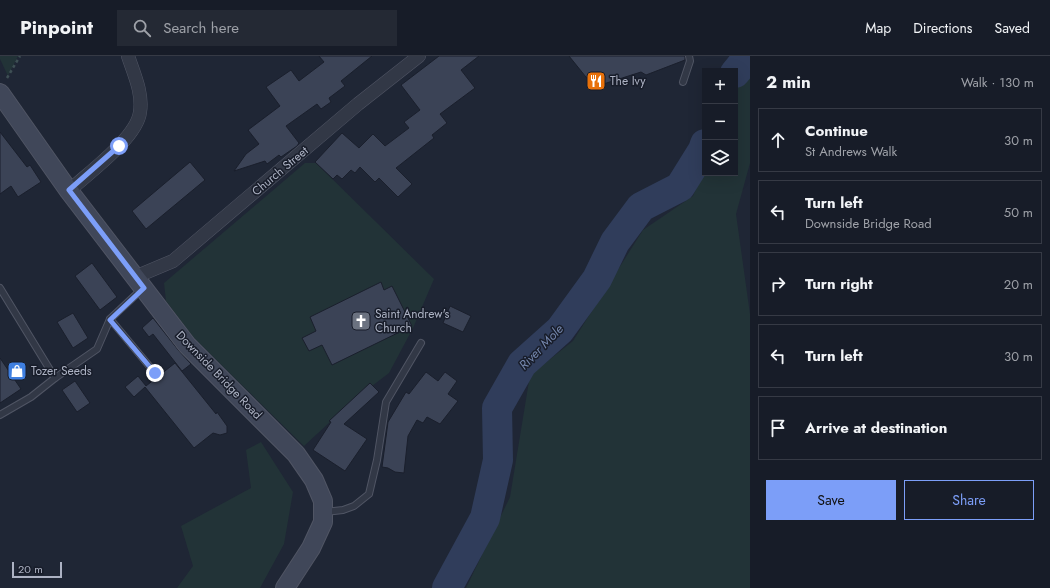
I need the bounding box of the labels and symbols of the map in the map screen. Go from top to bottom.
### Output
restaurant icon: The Ivy [585,70,607,92]
place label: The Ivy [610,72,646,90]
route start [110,137,128,155]
street label: Church Street [248,142,312,200]
place label: Saint Andrew's Church [375,305,450,337]
church icon: Saint Andrew's Church [350,310,372,332]
water label: River Mole [514,320,568,374]
street label: Downside Bridge Road [172,327,266,423]
shop icon: Tozer Seeds [6,360,28,382]
place label: Tozer Seeds [31,362,92,380]
route end [146,364,164,382]
scale bar [12,560,62,579]

